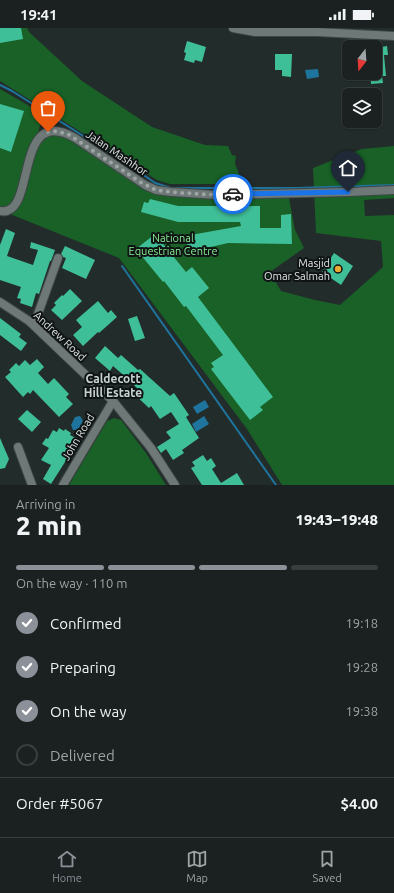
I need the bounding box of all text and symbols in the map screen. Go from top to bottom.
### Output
text: 19:41 [20,6,58,23]
north arrow [342,40,382,80]
map controls [342,40,382,128]
button: layers [342,88,382,128]
pin [31,91,65,132]
icon: bag [37,97,59,119]
street label: Jalan Mashhor [84,128,151,178]
pin [331,151,365,192]
icon: home [337,157,359,179]
courier [213,174,253,214]
icon: car [222,183,244,205]
park label: National Equestrian Centre [129,232,217,257]
place label: Masjid Omar Salmah [264,257,330,282]
marker: Masjid Omar Salmah [333,264,343,274]
street label: Andrew Road [32,309,88,363]
district label: Caldecott Hill Estate [84,372,142,399]
street label: John Road [59,411,97,463]
text: Arriving in [16,497,75,511]
text: 2 min [16,511,82,540]
text: 19:43–19:48 [295,511,378,528]
text: On the way · 110 m [16,576,128,590]
icon: check [16,612,38,634]
text: Confirmed [50,615,122,632]
text: 19:18 [345,616,378,630]
icon: check [16,656,38,678]
text: Preparing [50,659,116,676]
text: 19:28 [345,660,378,674]
icon: check [16,700,38,722]
text: On the way [50,703,126,720]
text: 19:38 [345,704,378,718]
text: Delivered [50,747,115,764]
text: Order #5067 [16,795,103,812]
text: $4.00 [340,795,378,812]
tab: Home [52,848,82,884]
tab: Map [186,848,208,884]
tab: Saved [313,848,342,884]

